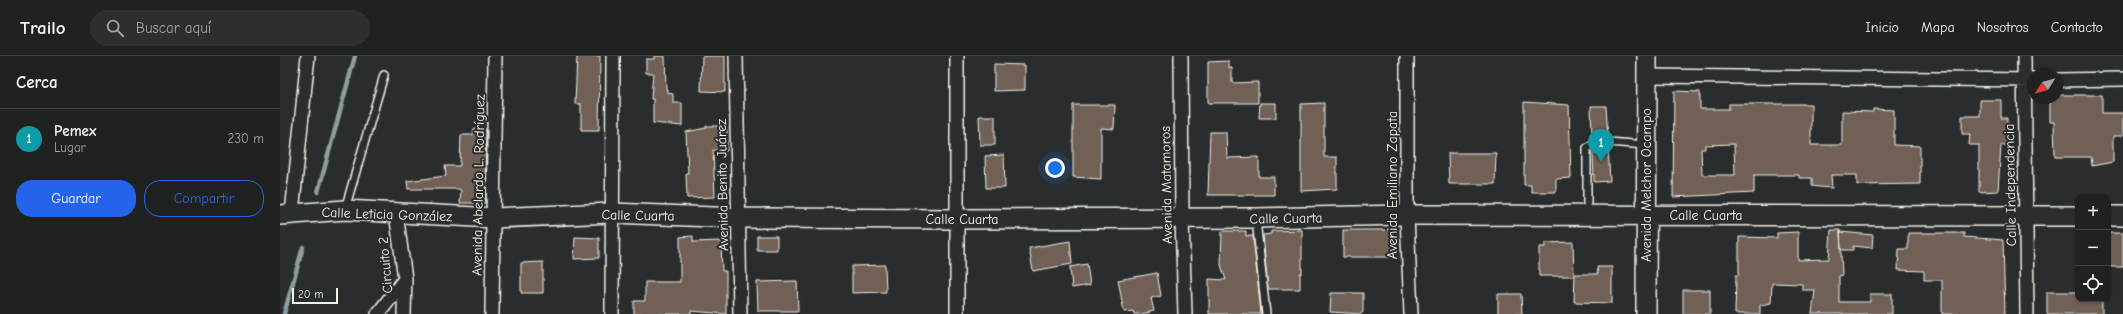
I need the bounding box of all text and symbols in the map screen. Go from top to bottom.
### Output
search box [90,10,370,46]
text: Trailo [20,17,66,39]
icon: search [104,17,126,39]
text: Buscar aquí [136,19,211,37]
text: Inicio [1865,19,1899,36]
text: Mapa [1921,19,1955,36]
text: Nosotros [1977,19,2029,36]
text: Contacto [2051,19,2103,36]
north arrow [2027,68,2063,104]
text: Cerca [16,73,58,92]
street label: Avenida Abelardo L. Rodríguez [468,94,489,276]
street label: Avenida Melchor Ocampo [1638,108,1655,262]
street label: Avenida Emiliano Zapata [1384,111,1401,259]
street label: Avenida Benito Juárez [713,119,732,251]
text: Pemex [54,122,96,140]
street label: Calle Independencia [2001,123,2020,247]
street label: Avenida Matamoros [1157,126,1176,244]
pin: 1 [1588,129,1614,162]
text: 1 [26,131,32,146]
text: 230 m [228,131,264,146]
text: Lugar [54,140,86,155]
your location [1045,158,1065,178]
button: Guardar [16,180,136,217]
button: Compartir [144,180,264,217]
map controls [2075,194,2111,302]
button: + [2075,194,2111,230]
street label: Calle Leticia González [321,204,453,225]
street label: Calle Cuarta [601,206,675,225]
street label: Calle Cuarta [1670,207,1743,224]
street label: Calle Cuarta [1249,209,1323,228]
street label: Calle Cuarta [926,211,999,228]
button: − [2075,230,2111,266]
street label: Circuito 2 [375,236,396,294]
button: locate [2075,266,2111,302]
scale bar [292,286,338,305]
text: 20 m [298,288,323,301]

